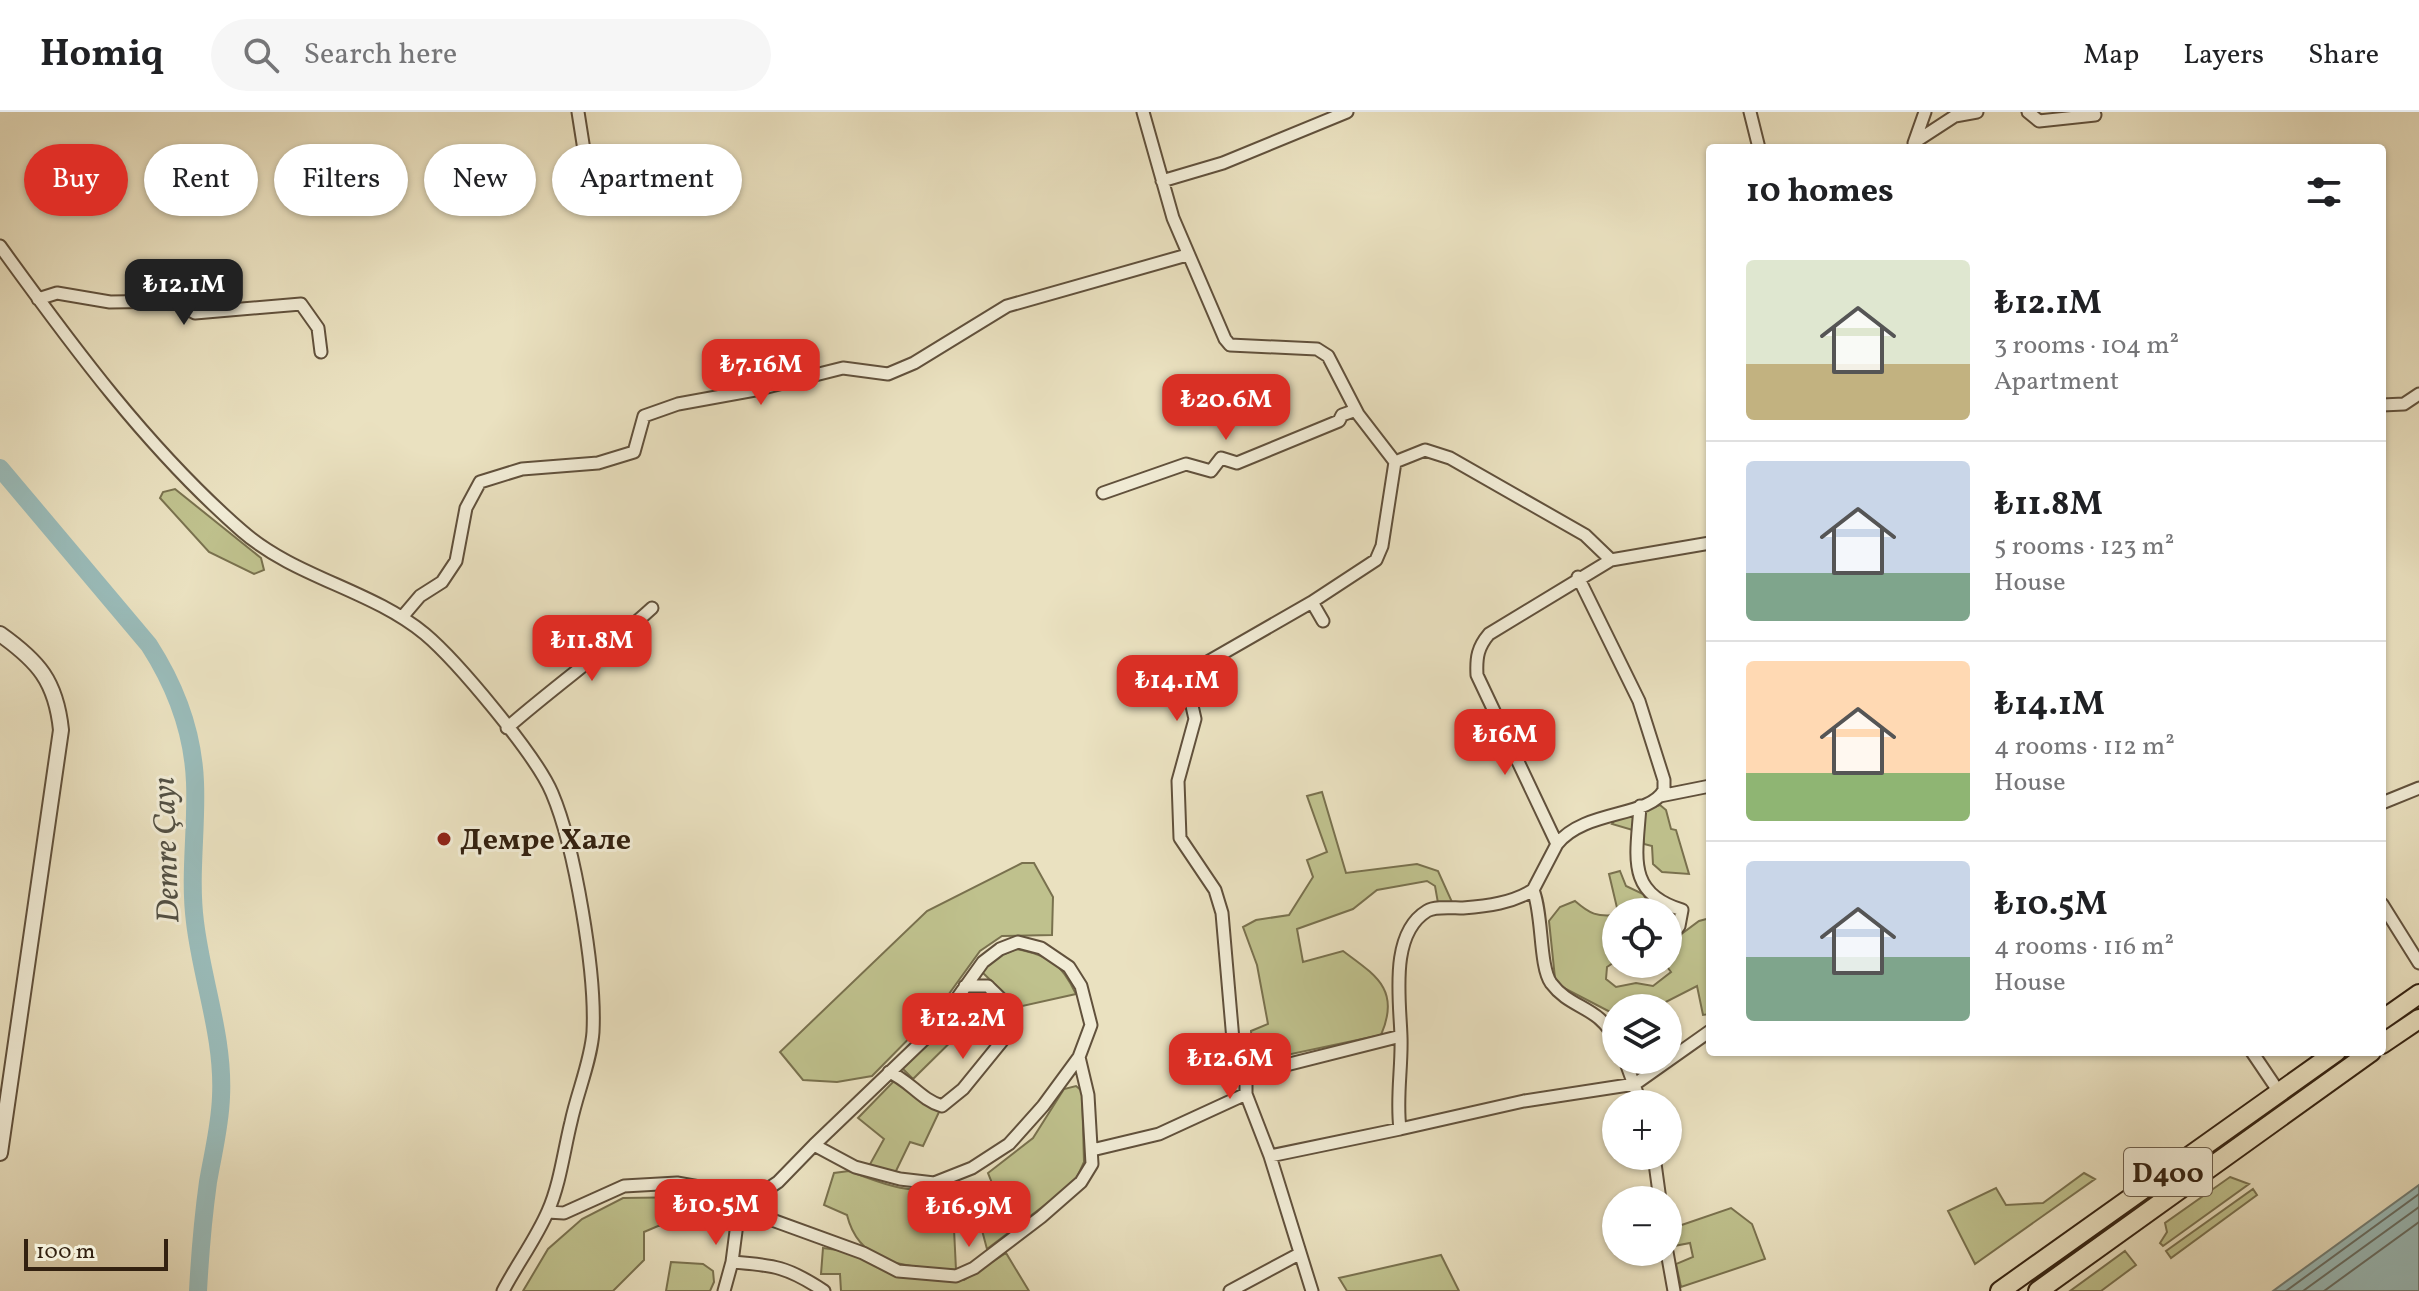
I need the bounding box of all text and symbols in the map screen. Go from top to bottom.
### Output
search box [211,19,771,91]
text: Homiq [40,29,163,82]
icon: search [239,33,283,77]
text: Search here [303,34,457,76]
text: Map [2083,36,2139,75]
text: Layers [2183,36,2264,75]
text: Share [2308,36,2379,75]
chip: Buy [24,144,128,216]
chip: Rent [144,144,258,216]
chip: Filters [274,144,408,216]
chip: New [424,144,536,216]
chip: Apartment [552,144,742,216]
text: 10 homes [1746,169,1894,216]
icon: filters [2302,170,2346,214]
pin: ₺12.1M [119,259,249,327]
text: ₺12.1M [143,267,225,303]
text: ₺12.1M [1994,281,2102,328]
icon: home [1810,292,1906,388]
text: 3 rooms · 104 m² [1994,328,2179,364]
pin: ₺7.16M [696,339,826,407]
text: ₺7.16M [720,347,802,383]
text: Apartment [1994,364,2119,400]
pin: ₺20.6M [1161,374,1291,442]
text: ₺20.6M [1180,382,1272,418]
text: ₺11.8M [1994,482,2103,529]
icon: home [1810,493,1906,589]
text: 5 rooms · 123 m² [1994,529,2174,565]
text: House [1994,565,2066,601]
pin: ₺11.8M [527,615,657,683]
text: ₺11.8M [551,623,633,659]
pin: ₺14.1M [1112,655,1242,723]
text: ₺14.1M [1135,663,1219,699]
text: ₺14.1M [1994,682,2105,729]
icon: home [1810,693,1906,789]
pin: ₺16M [1458,709,1552,777]
text: ₺16M [1472,717,1538,753]
text: 4 rooms · 112 m² [1994,729,2175,765]
text: House [1994,765,2066,801]
water label: Demre Çayı [143,776,193,924]
place label: Демре Хале [460,820,631,862]
marker: Демре Хале [435,830,453,848]
text: ₺10.5M [1994,882,2107,929]
icon: home [1810,893,1906,989]
map controls [1602,898,1682,1266]
button: locate [1602,898,1682,978]
text: 4 rooms · 116 m² [1994,929,2174,965]
text: House [1994,965,2066,1001]
pin: ₺12.2M [898,993,1028,1061]
button: layers [1602,994,1682,1074]
text: ₺12.2M [920,1001,1006,1037]
pin: ₺12.6M [1165,1033,1295,1101]
text: ₺12.6M [1187,1041,1273,1077]
button: + [1602,1090,1682,1170]
road number: D400 [2124,1148,2212,1196]
pin: ₺10.5M [651,1179,781,1247]
pin: ₺16.9M [904,1181,1034,1249]
button: − [1602,1186,1682,1266]
text: ₺10.5M [673,1187,759,1223]
text: ₺16.9M [926,1189,1012,1225]
scale bar [24,1235,168,1271]
text: 100 m [36,1237,95,1268]

